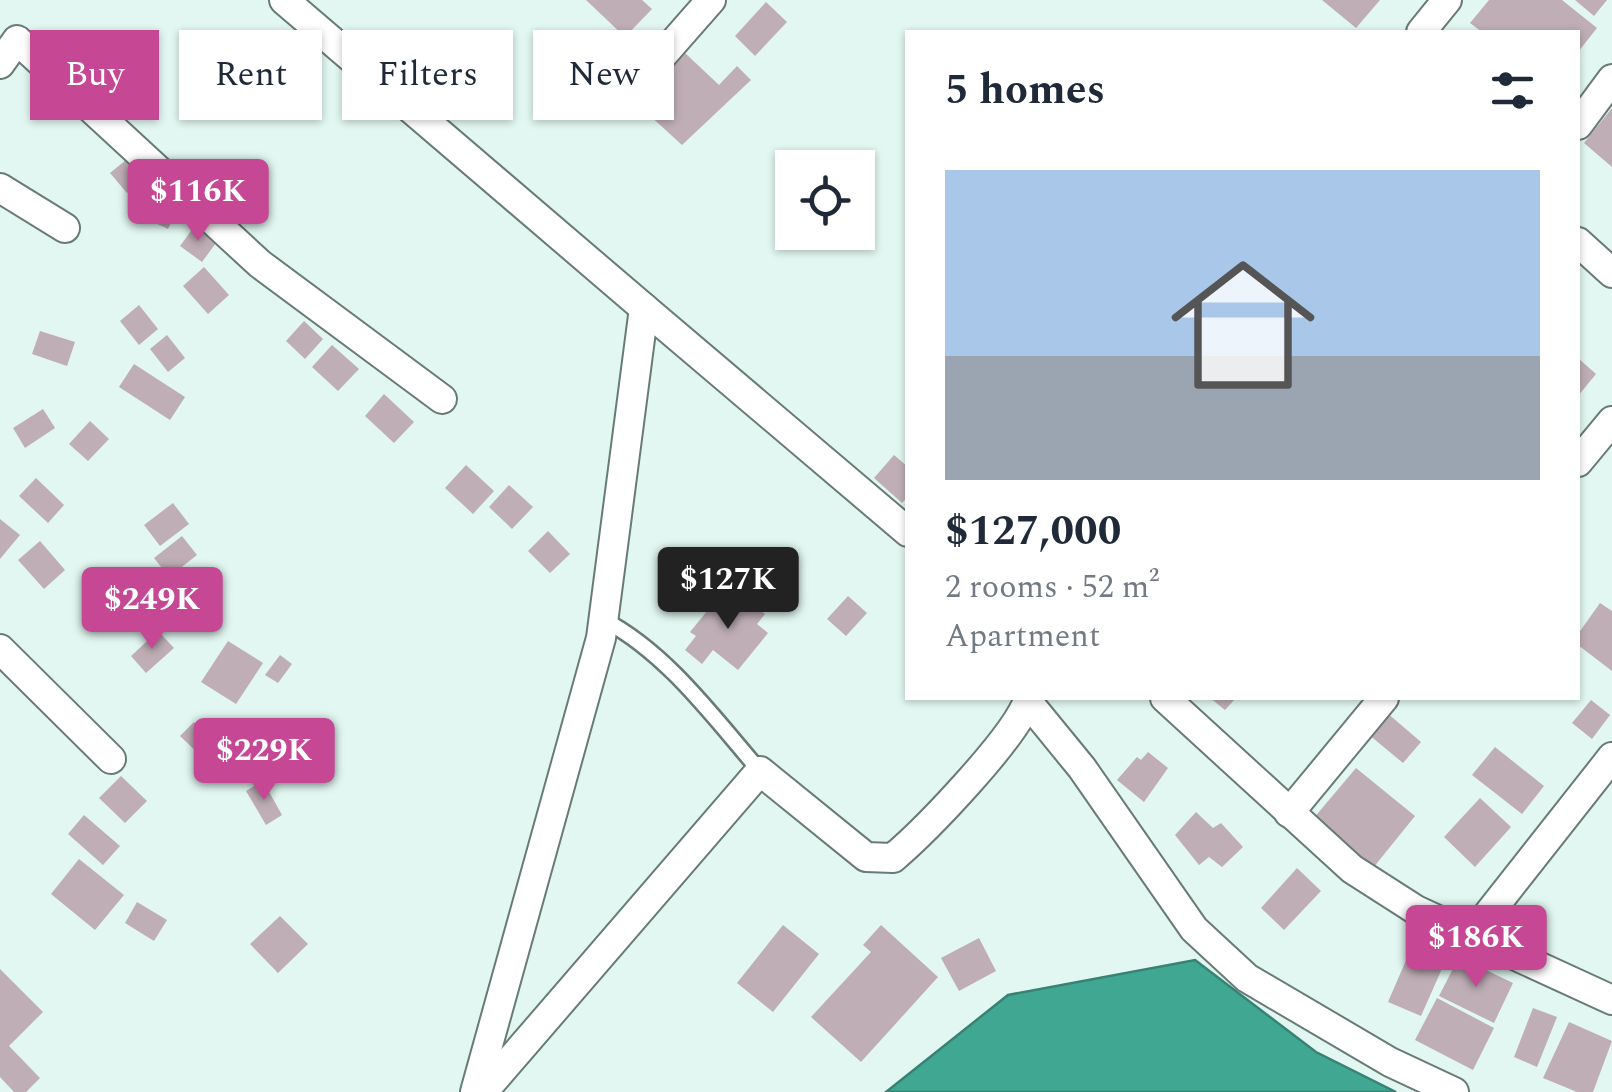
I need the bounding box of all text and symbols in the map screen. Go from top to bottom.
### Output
chip: Buy [30,30,159,120]
chip: Rent [179,30,322,120]
chip: Filters [342,30,513,120]
chip: New [533,30,674,120]
text: 5 homes [945,59,1105,122]
icon: filters [1485,63,1540,118]
map controls [775,150,875,250]
button: locate [775,150,875,250]
pin: $116K [128,159,268,244]
text: $116K [150,167,246,216]
icon: home [1153,235,1333,415]
text: $127,000 [945,500,1121,563]
pin: $127K [658,547,798,632]
text: $127K [680,555,776,604]
text: 2 rooms · 52 m² [945,563,1159,612]
pin: $249K [82,567,222,652]
text: $249K [104,575,200,624]
text: Apartment [945,612,1100,661]
pin: $229K [194,718,334,803]
text: $229K [216,726,312,775]
pin: $186K [1406,905,1546,990]
text: $186K [1428,913,1524,962]

